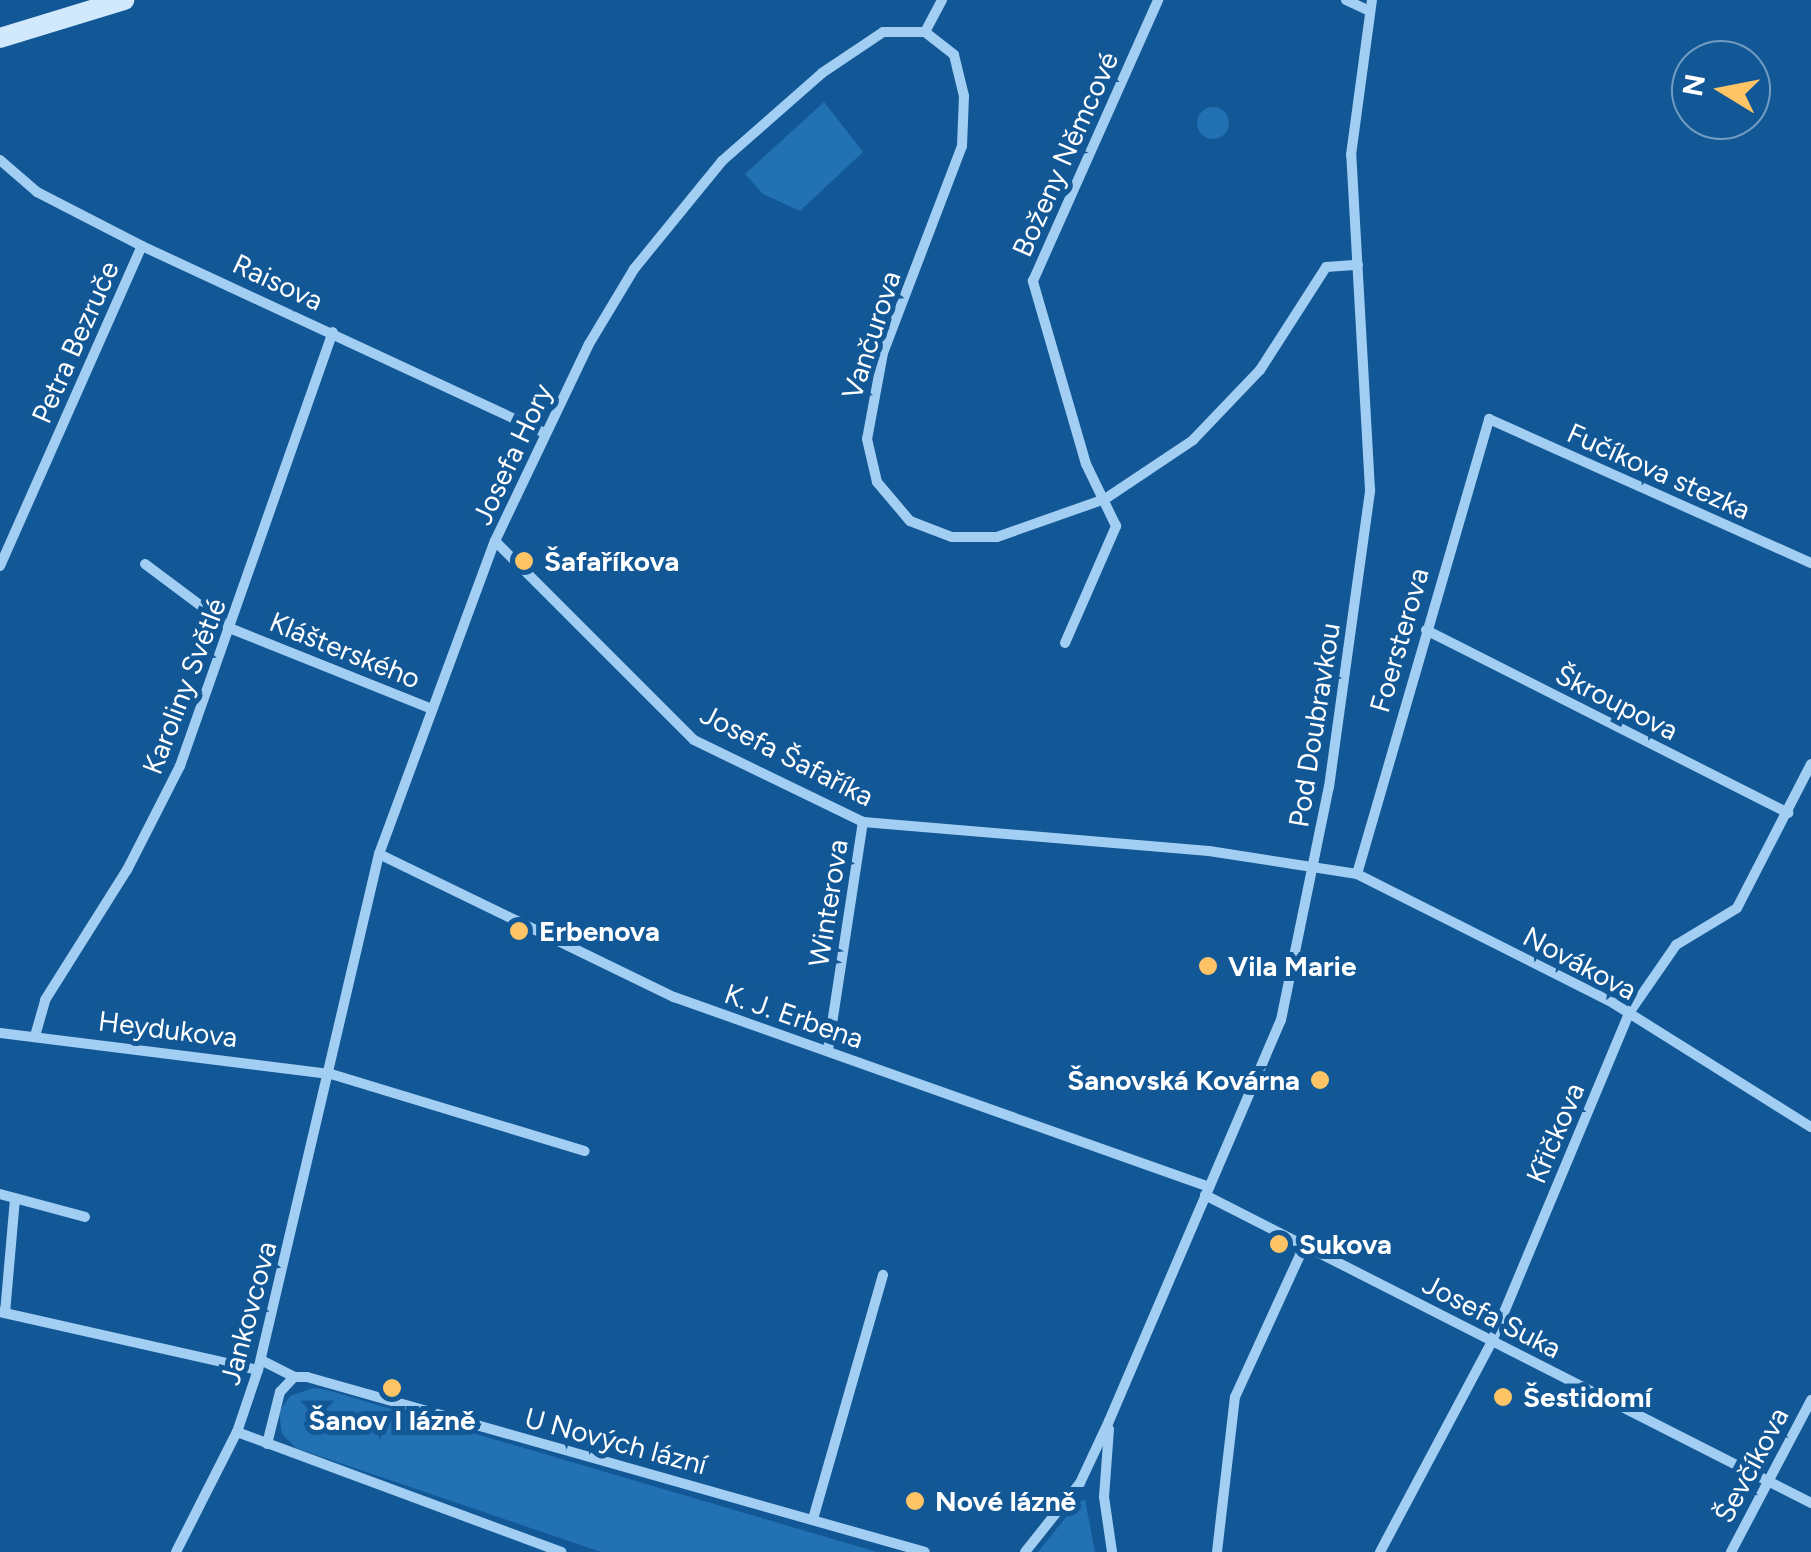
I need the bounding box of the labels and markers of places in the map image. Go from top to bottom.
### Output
place label: Šafaříkova [544,544,679,578]
marker: Šafaříkova [513,550,535,572]
place label: Erbenova [539,914,660,948]
marker: Erbenova [508,920,530,942]
place label: Vila Marie [1228,949,1356,983]
marker: Vila Marie [1197,955,1219,977]
place label: Šanovská Kovárna [1067,1063,1300,1097]
marker: Šanovská Kovárna [1309,1069,1331,1091]
place label: Sukova [1299,1227,1392,1261]
marker: Sukova [1268,1233,1290,1255]
marker: Šanov I lázně [381,1377,403,1399]
place label: Šestidomí [1523,1380,1652,1414]
marker: Šestidomí [1492,1386,1514,1408]
place label: Šanov I lázně [309,1403,475,1437]
place label: Nové lázně [935,1484,1076,1518]
marker: Nové lázně [904,1490,926,1512]

